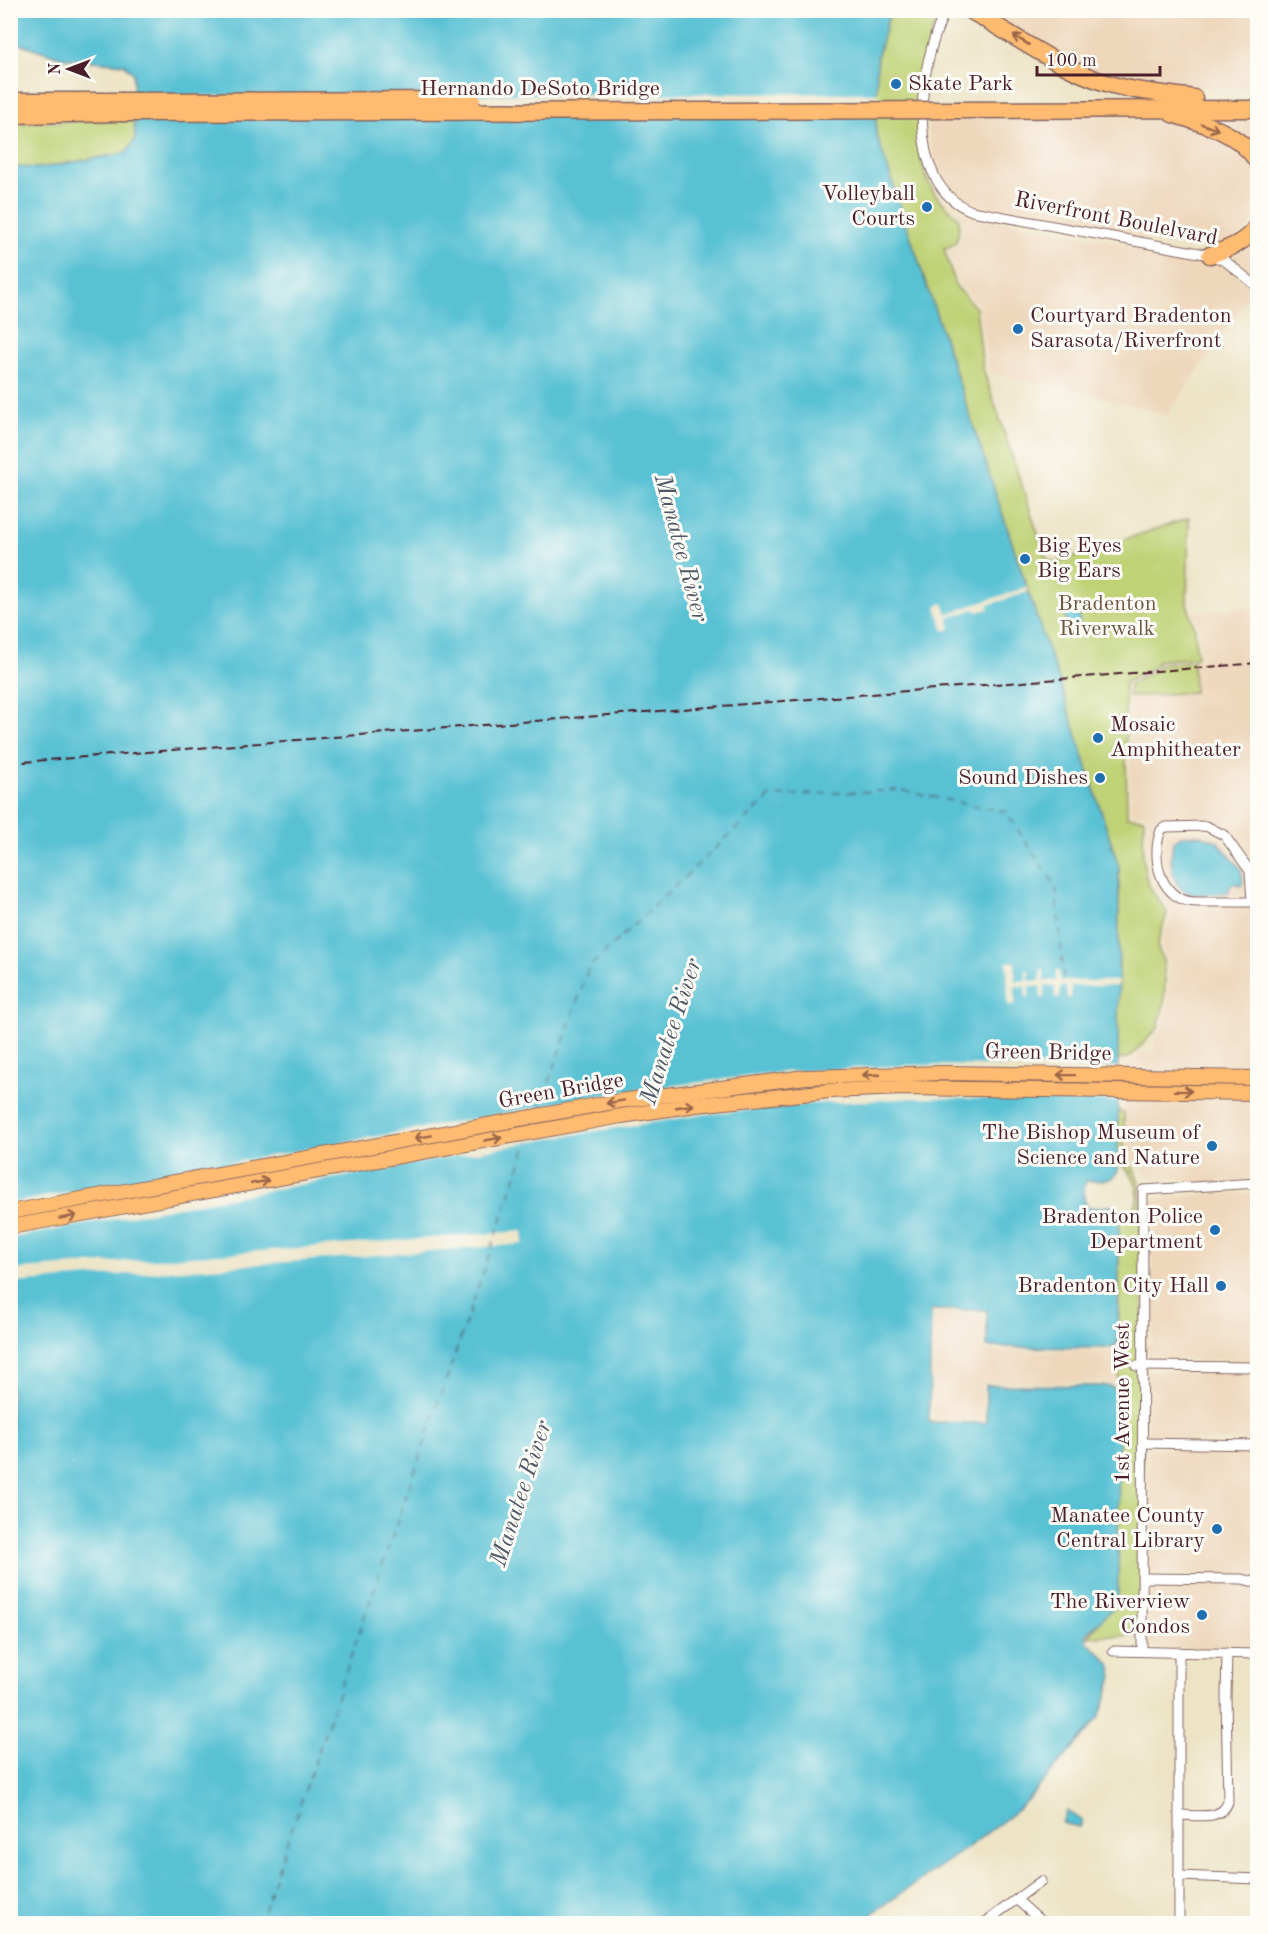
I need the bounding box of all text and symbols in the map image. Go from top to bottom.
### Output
one-way arrow [1013,33,1030,45]
north arrow [39,39,99,99]
scale bar [1037,39,1160,77]
text: 100 m [1046,52,1097,70]
text: N [48,62,64,75]
place label: Skate Park [908,73,1013,95]
marker: Skate Park [889,77,903,91]
street label: Hernando DeSoto Bridge [420,78,660,100]
one-way arrow [1200,122,1219,133]
place label: Volleyball Courts [822,183,915,230]
street label: Riverfront Boulelvard [1013,188,1219,250]
marker: Volleyball Courts [920,200,934,214]
place label: Courtyard Bradenton Sarasota/Riverfront [1030,305,1232,352]
marker: Courtyard Bradenton Sarasota/Riverfront [1011,322,1025,336]
water label: Manatee River [649,471,711,625]
place label: Big Eyes Big Ears [1037,535,1122,582]
marker: Big Eyes Big Ears [1018,552,1032,566]
park label: Bradenton Riverwalk [1057,593,1157,640]
place label: Mosaic Amphitheater [1110,714,1241,761]
marker: Mosaic Amphitheater [1091,731,1105,745]
place label: Sound Dishes [958,767,1088,789]
marker: Sound Dishes [1093,771,1107,785]
water label: Manatee River [637,955,707,1109]
street label: Green Bridge [984,1041,1112,1065]
street label: Green Bridge [497,1069,625,1113]
one-way arrow [862,1069,882,1080]
one-way arrow [1057,1069,1077,1080]
one-way arrow [1172,1085,1192,1097]
one-way arrow [606,1097,625,1108]
one-way arrow [675,1101,695,1112]
place label: The Bishop Museum of Science and Nature [982,1122,1201,1169]
one-way arrow [414,1132,434,1143]
one-way arrow [483,1133,502,1144]
marker: The Bishop Museum of Science and Nature [1205,1139,1219,1153]
one-way arrow [250,1176,269,1187]
place label: Bradenton Police Department [1041,1206,1203,1253]
one-way arrow [58,1211,77,1222]
marker: Bradenton Police Department [1208,1223,1222,1237]
place label: Bradenton City Hall [1018,1275,1209,1297]
marker: Bradenton City Hall [1214,1279,1228,1293]
street label: 1st Avenue West [1112,1323,1134,1483]
water label: Manatee River [487,1417,557,1571]
place label: Manatee County Central Library [1050,1505,1205,1552]
marker: Manatee County Central Library [1210,1522,1224,1536]
place label: The Riverview Condos [1050,1591,1190,1638]
marker: The Riverview Condos [1195,1608,1209,1622]

